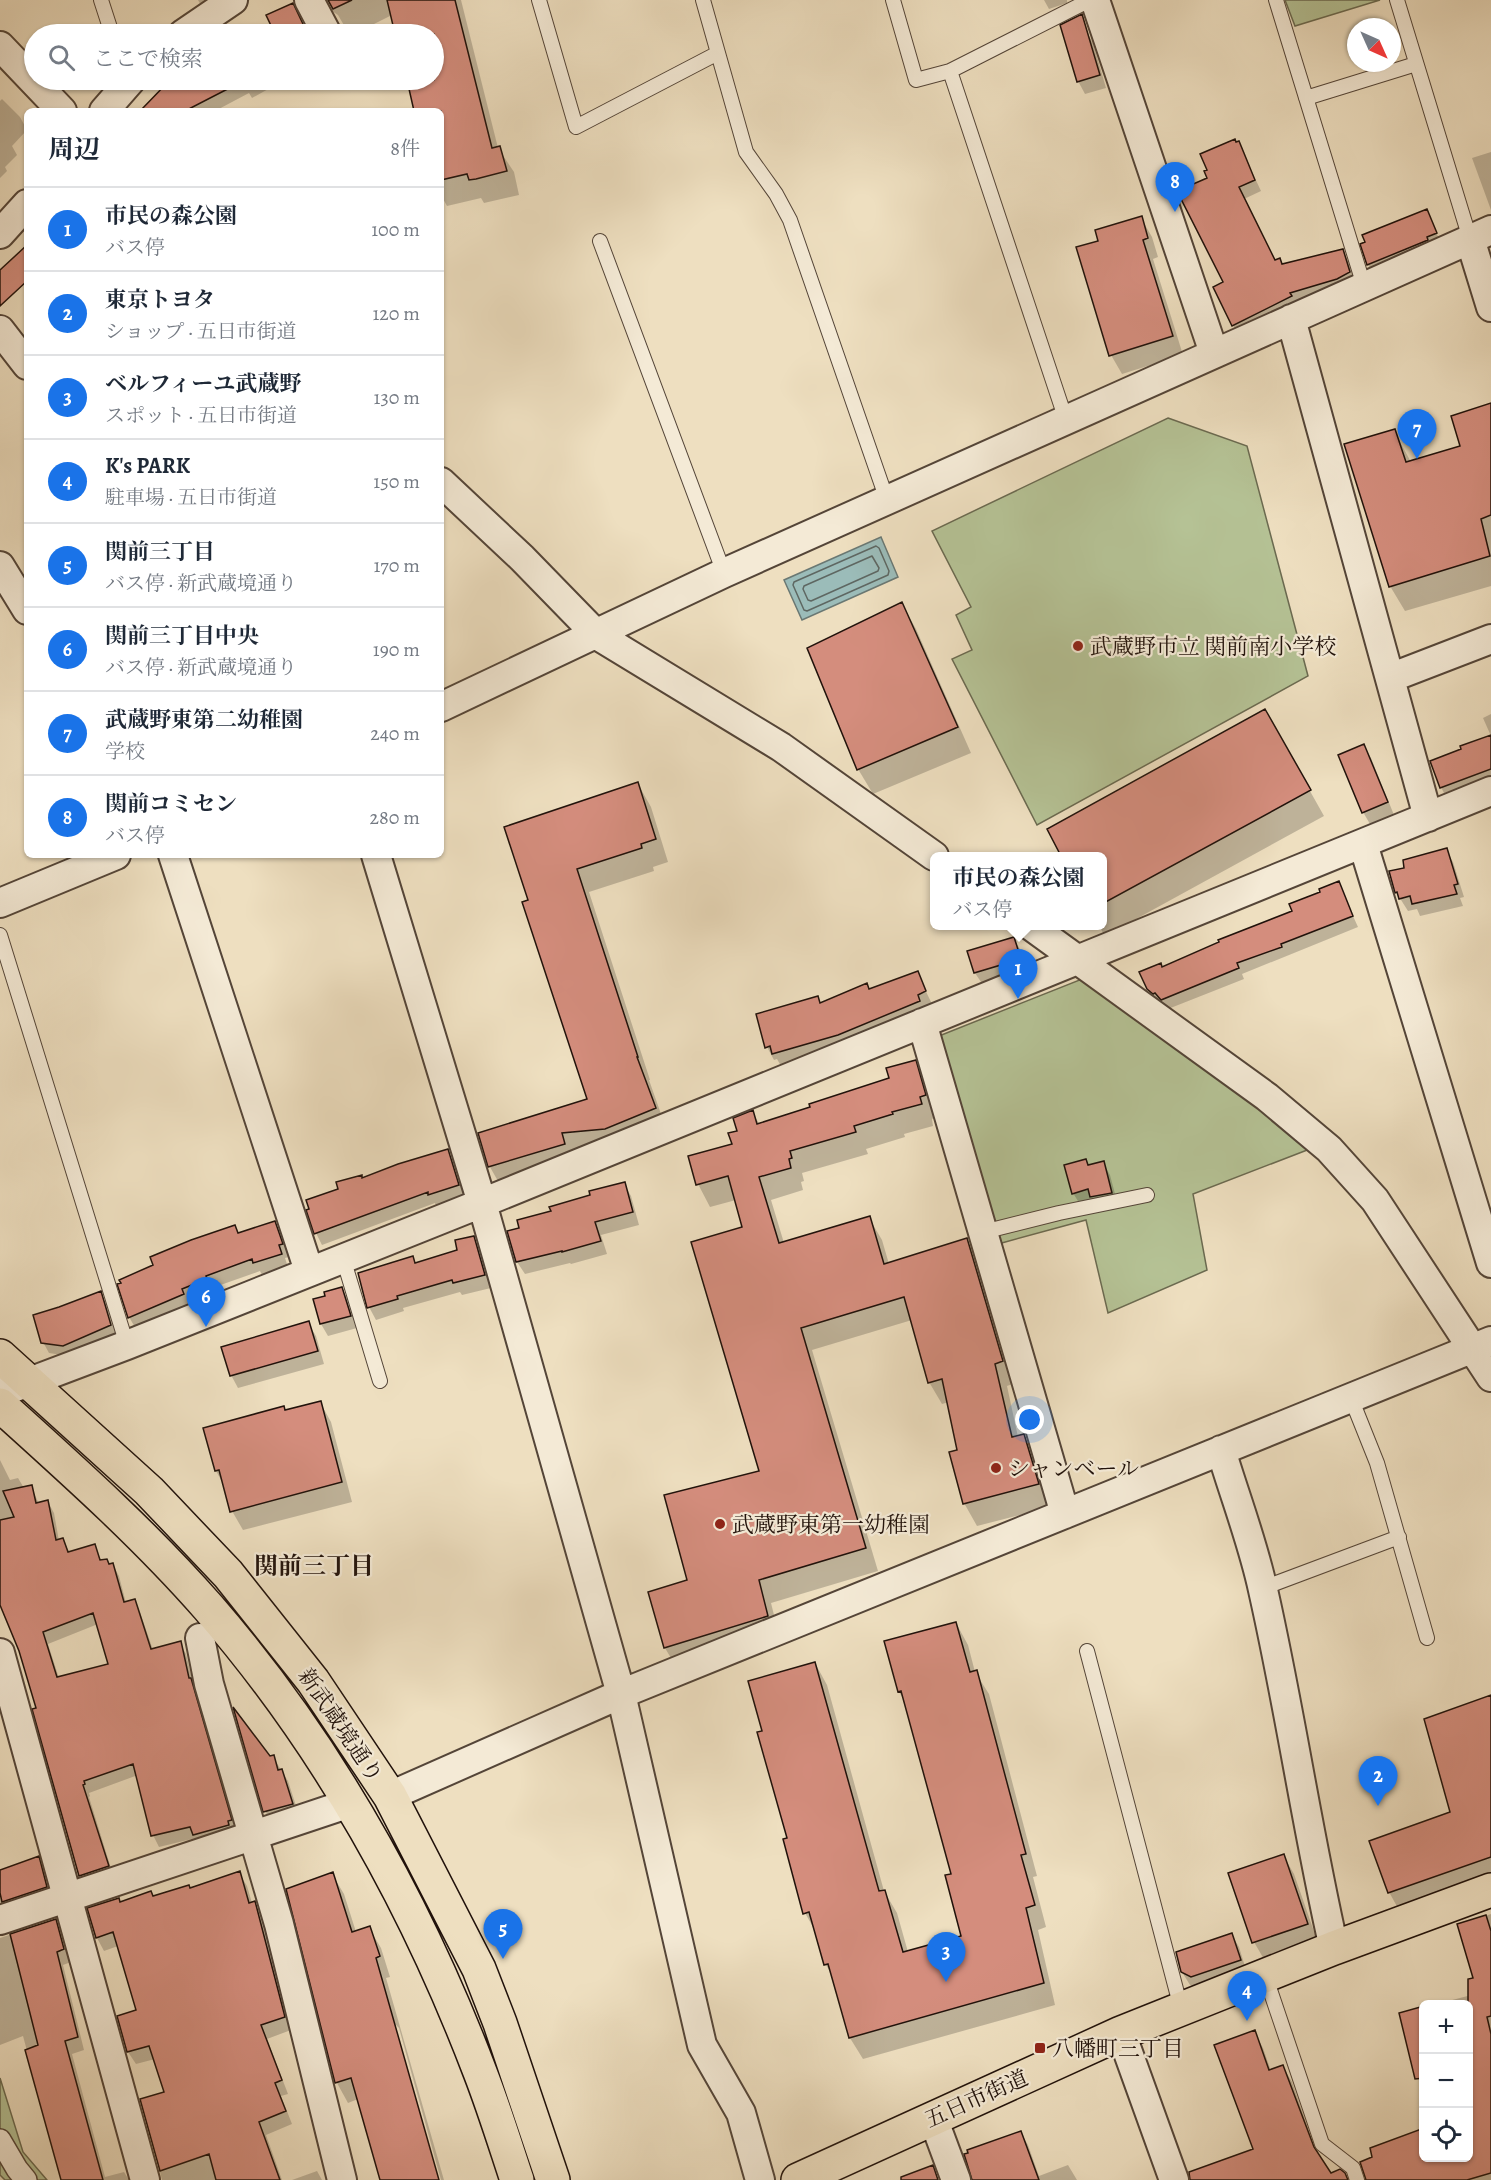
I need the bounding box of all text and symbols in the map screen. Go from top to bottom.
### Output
north arrow [1347,18,1401,72]
search box [24,24,444,90]
icon: search [45,41,78,74]
text: ここで検索 [93,44,203,74]
text: 周辺 [48,132,100,167]
text: 8件 [390,135,420,162]
pin: 8 [1156,162,1194,212]
text: 市民の森公園 [105,201,237,231]
text: 1 [64,216,71,243]
text: 100 m [371,216,420,243]
text: バス停 [105,234,165,261]
text: 東京トヨタ [105,285,215,315]
text: 2 [63,300,72,327]
text: 120 m [372,300,420,327]
text: ショップ · 五日市街道 [105,318,296,345]
text: ベルフィーユ武蔵野 [105,369,301,399]
text: 3 [63,384,72,411]
text: 130 m [374,384,420,411]
text: スポット · 五日市街道 [105,402,297,429]
pin: 7 [1398,410,1436,459]
text: K's PARK [105,451,190,481]
text: 4 [63,468,72,495]
text: 150 m [373,468,420,495]
text: 駐車場 · 五日市街道 [105,484,277,511]
text: 関前三丁目 [105,537,215,567]
text: 5 [63,552,72,579]
text: 170 m [374,552,420,579]
text: バス停 · 新武蔵境通り [105,570,297,597]
text: 関前三丁目中央 [105,621,259,651]
place label: 武蔵野市立 関前南小学校 [1090,632,1336,662]
text: 6 [63,636,72,663]
text: 190 m [373,636,420,663]
marker: 武蔵野市立 関前南小学校 [1071,639,1085,653]
text: バス停 · 新武蔵境通り [105,654,297,681]
text: 武蔵野東第二幼稚園 [105,705,303,735]
text: 7 [63,720,72,747]
text: 240 m [370,720,420,747]
text: 学校 [105,738,145,765]
text: 関前コミセン [105,789,237,819]
text: 8 [63,804,72,831]
text: 280 m [370,804,420,831]
text: バス停 [105,822,165,849]
popup [930,852,1107,930]
text: 市民の森公園 [952,863,1085,893]
text: バス停 [952,896,1012,923]
pin: 1 [998,950,1038,999]
pin: 6 [186,1278,226,1327]
your location [1015,1405,1044,1434]
place label: シャンベール [1008,1454,1139,1484]
marker: シャンベール [989,1461,1003,1475]
place label: 武蔵野東第一幼稚園 [732,1510,930,1540]
marker: 武蔵野東第一幼稚園 [713,1517,727,1531]
district label: 関前三丁目 [254,1550,374,1582]
street label: 新武蔵境通り [291,1662,390,1789]
pin: 2 [1358,1756,1398,1806]
pin: 5 [484,1910,522,1959]
pin: 3 [926,1932,966,1982]
pin: 4 [1228,1972,1266,2021]
map controls [1419,2000,1473,2162]
button: + [1419,2000,1473,2054]
place label: 八幡町三丁目 [1052,2034,1184,2064]
marker: 八幡町三丁目 [1033,2041,1047,2055]
button: − [1419,2054,1473,2108]
street label: 五日市街道 [920,2063,1033,2135]
button: locate [1419,2108,1473,2162]

